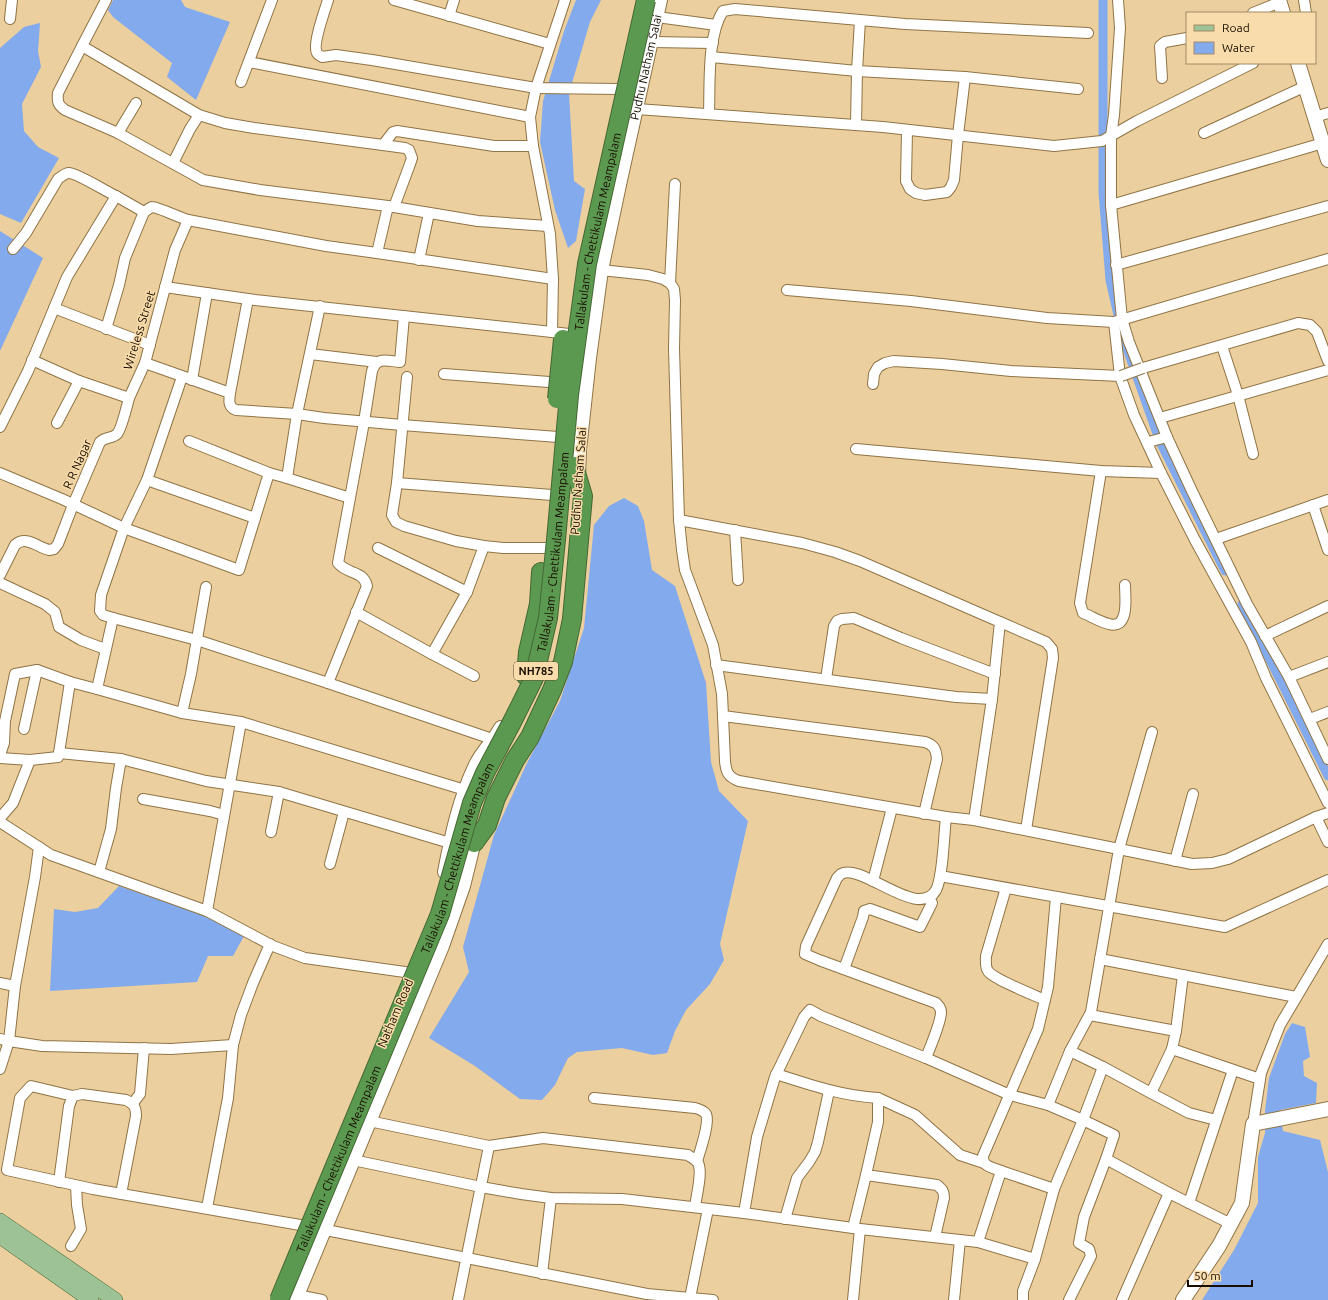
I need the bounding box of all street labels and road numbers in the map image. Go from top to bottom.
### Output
street label: Pudhu Natham Salai [627,13,663,121]
street label: Tallakulam - Chettikulam Meampalam [571,131,623,331]
street label: Wireless Street [121,289,157,371]
street label: Pudhu Natham Salai [568,427,588,535]
street label: R R Nagar [60,437,94,491]
street label: Tallakulam - Chettikulam Meampalam [534,451,570,653]
road number: NH785 [514,662,558,680]
street label: Tallakulam - Chettikulam Meampalam [418,760,496,955]
street label: Natham Road [375,977,415,1049]
street label: Tallakulam - Chettikulam Meampalam [293,1063,383,1254]

